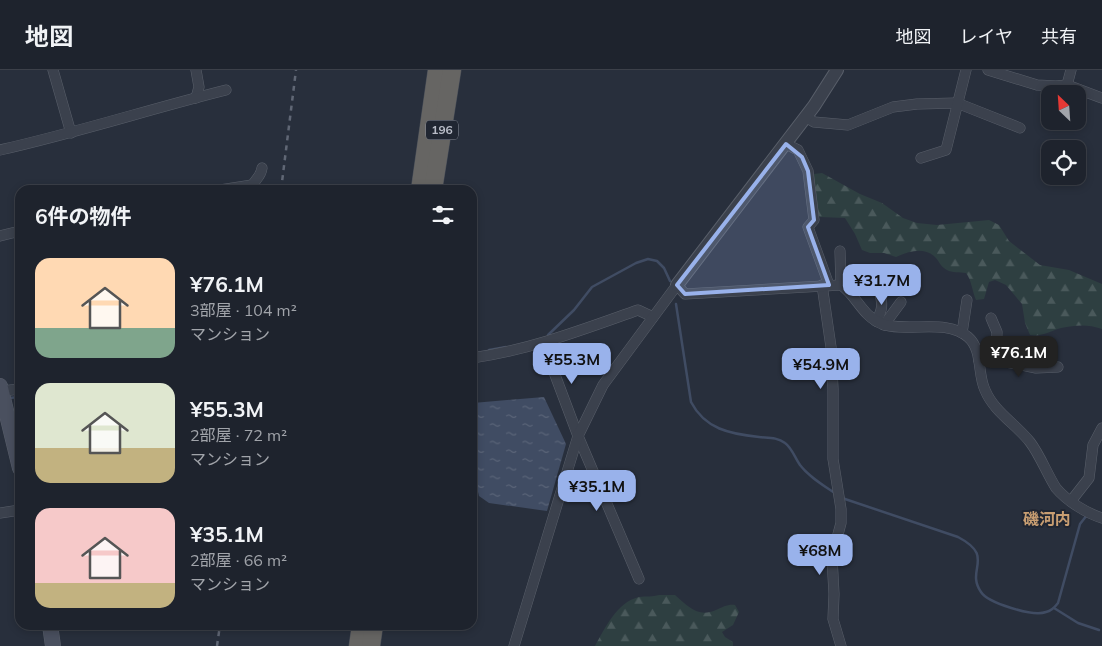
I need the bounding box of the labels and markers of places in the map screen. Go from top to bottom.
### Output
pin: ¥31.7M [841,264,923,306]
pin: ¥76.1M [978,336,1060,378]
pin: ¥55.3M [531,342,613,385]
pin: ¥54.9M [780,348,862,390]
pin: ¥35.1M [556,470,638,512]
pin: ¥68M [790,534,850,576]

